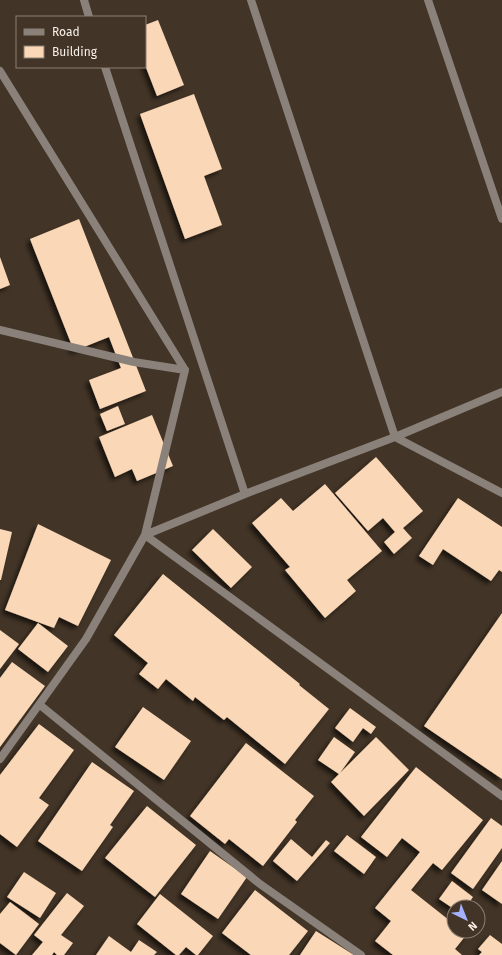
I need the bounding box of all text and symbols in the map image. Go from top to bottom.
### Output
legend [16,16,146,68]
text: Road [52,25,80,39]
text: Building [52,45,98,59]
north arrow [446,899,486,939]
text: N [465,919,480,933]

